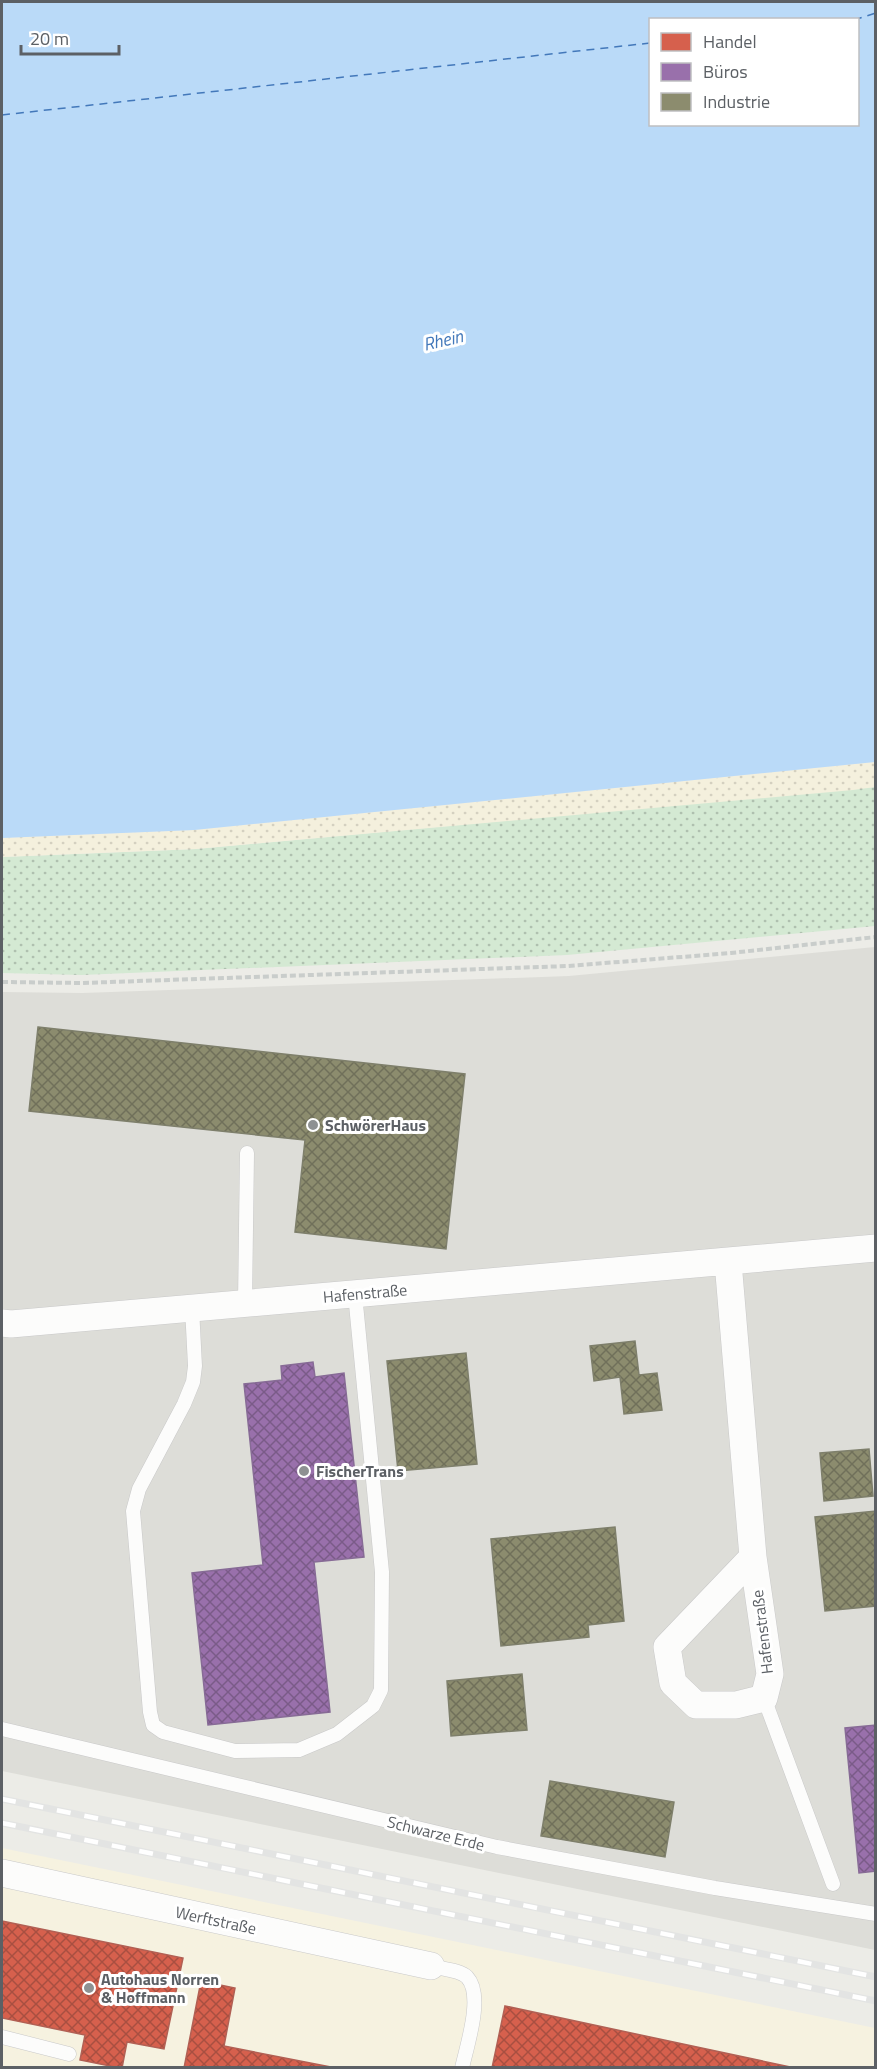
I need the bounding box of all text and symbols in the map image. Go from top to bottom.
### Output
scale bar [21,18,118,56]
legend [649,18,859,126]
text: 20 m [30,25,69,52]
text: Handel [703,28,757,55]
text: Büros [703,58,748,85]
text: Industrie [703,88,770,115]
water label: Rhein [420,322,467,358]
place label: SchwörerHaus [325,1113,426,1137]
marker: SchwörerHaus [306,1118,320,1132]
street label: Hafenstraße [322,1277,408,1309]
place label: FischerTrans [316,1459,404,1483]
marker: FischerTrans [297,1464,311,1478]
street label: Hafenstraße [745,1589,779,1675]
street label: Schwarze Erde [385,1809,487,1857]
street label: Werftstraße [173,1900,259,1940]
place label: Autohaus Norren & Hoffmann [101,1967,219,2009]
marker: Autohaus Norren & Hoffmann [82,1981,96,1995]

